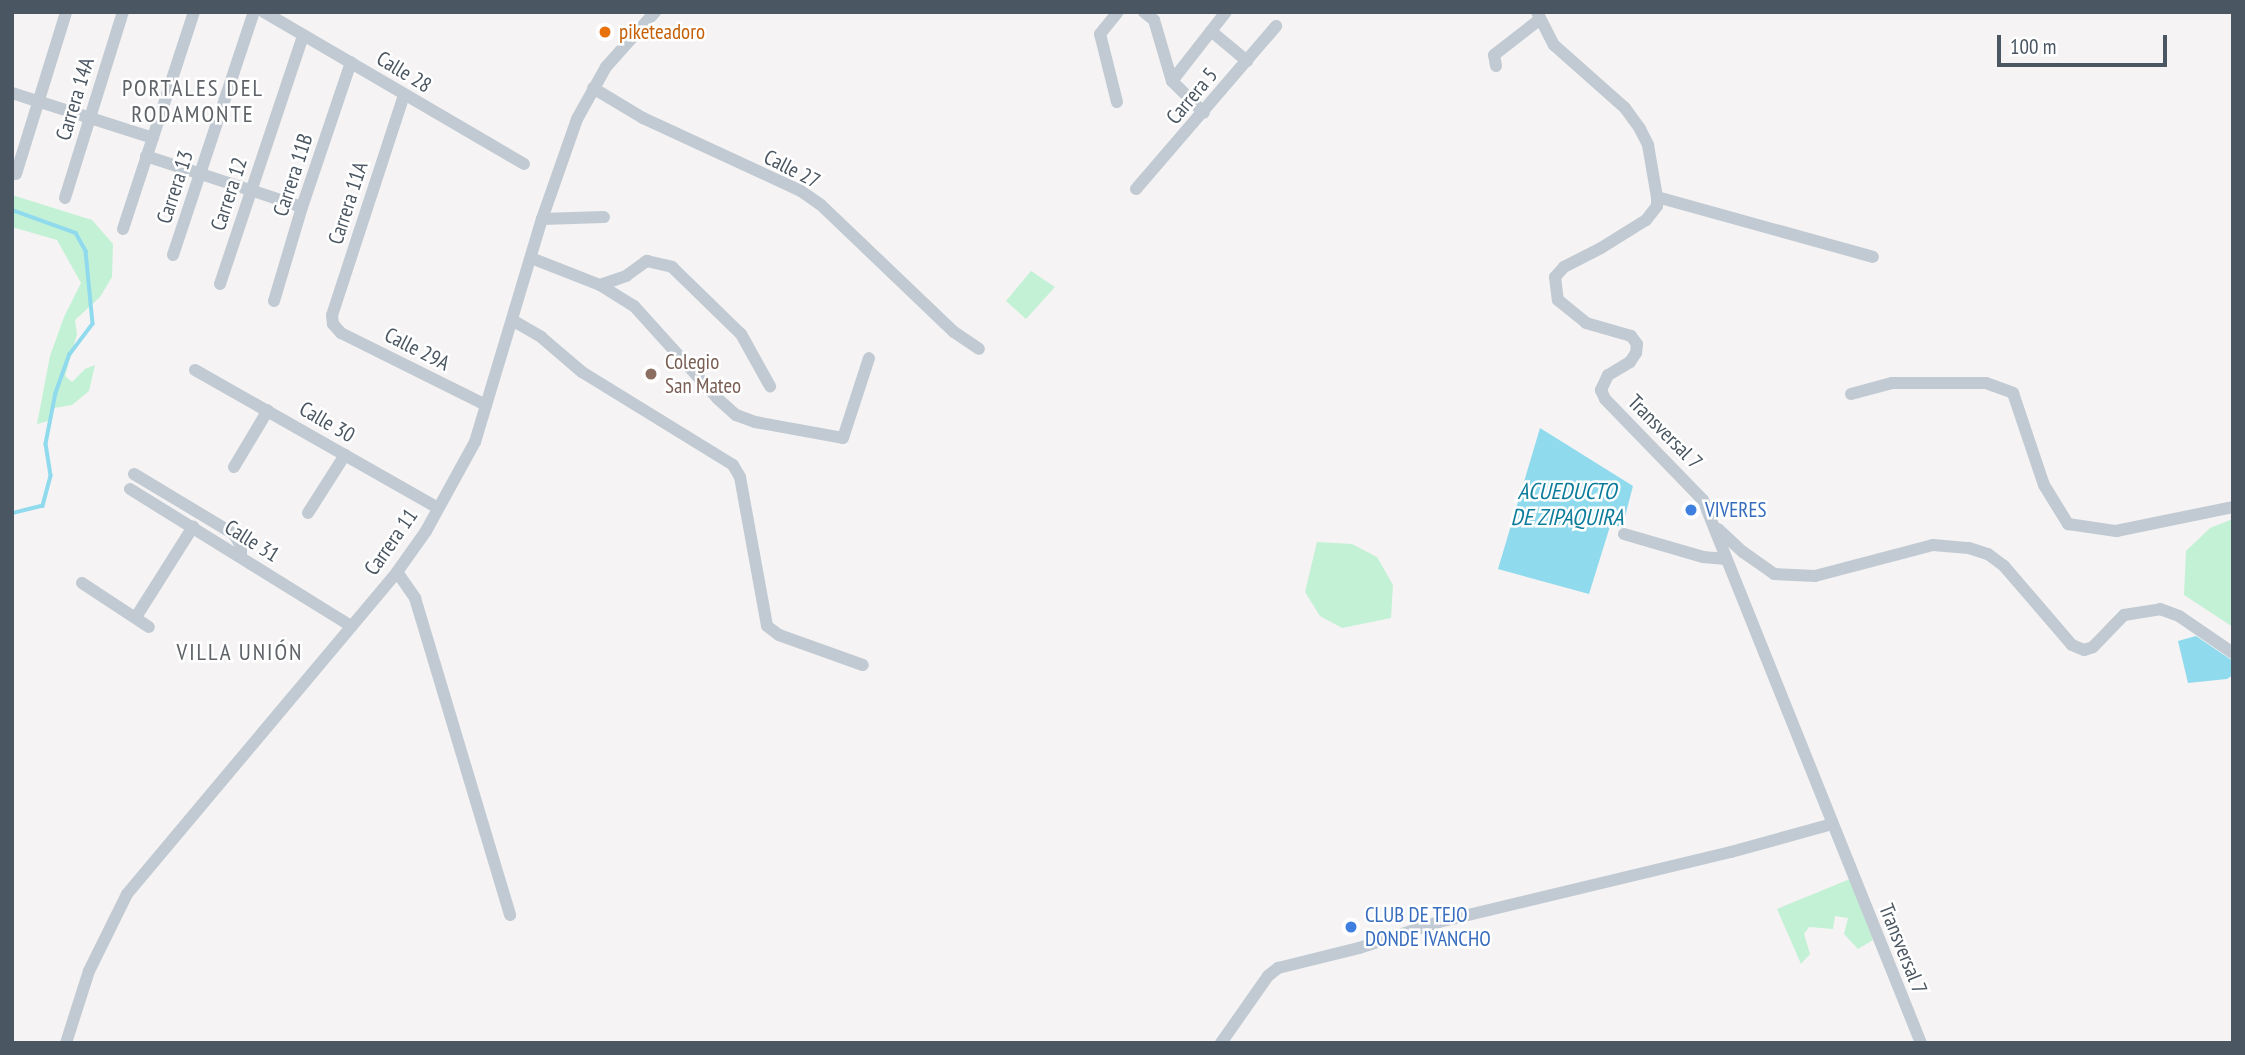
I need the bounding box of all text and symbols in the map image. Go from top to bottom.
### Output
place label: piketeadoro [619,19,705,45]
scale bar [2000,21,2170,65]
marker: piketeadoro [597,24,613,40]
text: 100 m [2010,33,2056,60]
street label: Calle 28 [372,46,436,98]
street label: Carrera 14A [50,54,100,144]
street label: Carrera 5 [1161,63,1223,129]
district label: PORTALES DEL RODAMONTE [123,74,263,128]
street label: Carrera 11B [268,131,318,219]
street label: Calle 27 [760,144,824,194]
street label: Carrera 13 [151,147,199,227]
street label: Carrera 12 [205,154,253,234]
street label: Carrera 11A [323,159,373,247]
street label: Calle 29A [380,322,454,376]
place label: Colegio San Mateo [665,349,741,399]
marker: Colegio San Mateo [643,366,659,382]
street label: Transversal 7 [1623,390,1707,474]
street label: Calle 30 [295,396,359,448]
water label: ACUEDUCTO DE ZIPAQUIRA [1510,477,1624,531]
place label: VIVERES [1705,497,1766,523]
marker: VIVERES [1683,502,1699,518]
street label: Carrera 11 [359,504,423,580]
street label: Calle 31 [220,515,284,567]
district label: VILLA UNIÓN [178,638,302,666]
street label: Transversal 7 [1874,900,1932,998]
place label: CLUB DE TEJO DONDE IVANCHO [1365,902,1491,952]
marker: CLUB DE TEJO DONDE IVANCHO [1343,919,1359,935]

